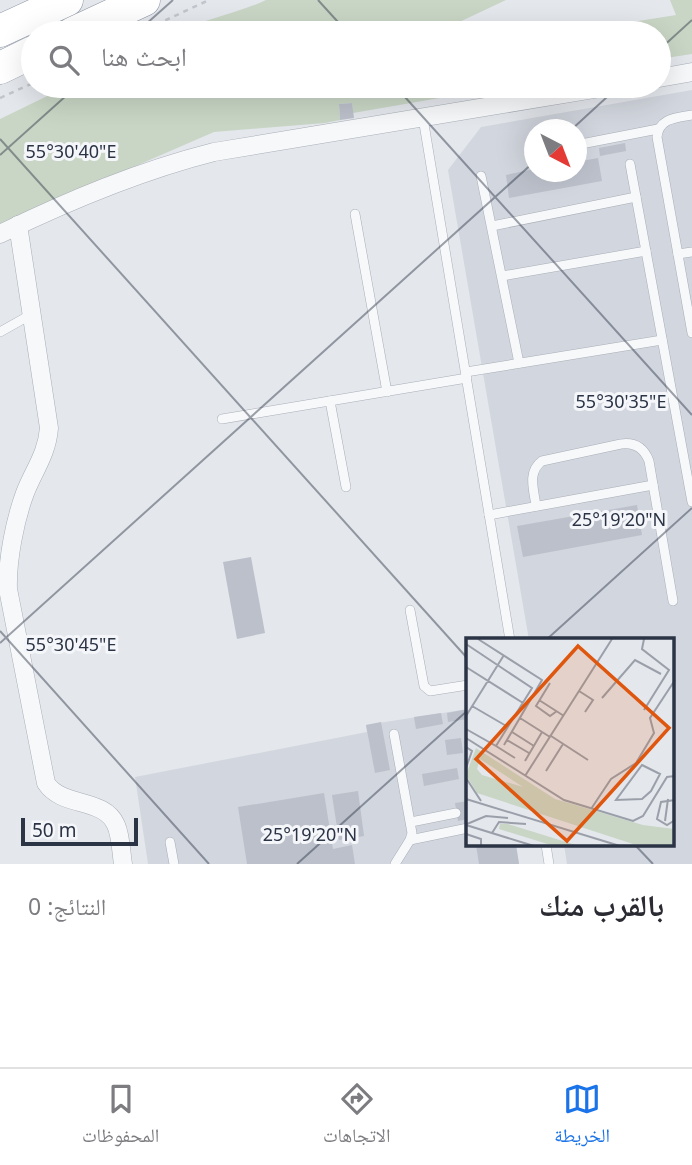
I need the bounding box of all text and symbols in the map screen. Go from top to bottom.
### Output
search box [21,21,671,98]
text: ابحث هنا [101,38,187,74]
icon: search [45,41,83,79]
north arrow [524,119,587,182]
text: 55°30'40"E [26,139,116,163]
text: 55°30'35"E [576,389,666,413]
text: 25°19'20"N [572,507,666,531]
text: 55°30'45"E [26,632,116,656]
inset map [466,638,674,846]
scale bar [21,815,138,847]
text: 50 m [32,817,76,843]
text: 25°19'20"N [263,822,357,846]
text: بالقرب منك [539,884,664,925]
text: النتائج: 0 [28,890,106,922]
tab: المحفوظات [82,1080,159,1154]
tab: الاتجاهات [323,1080,390,1154]
tab: الخريطة [554,1080,610,1154]

